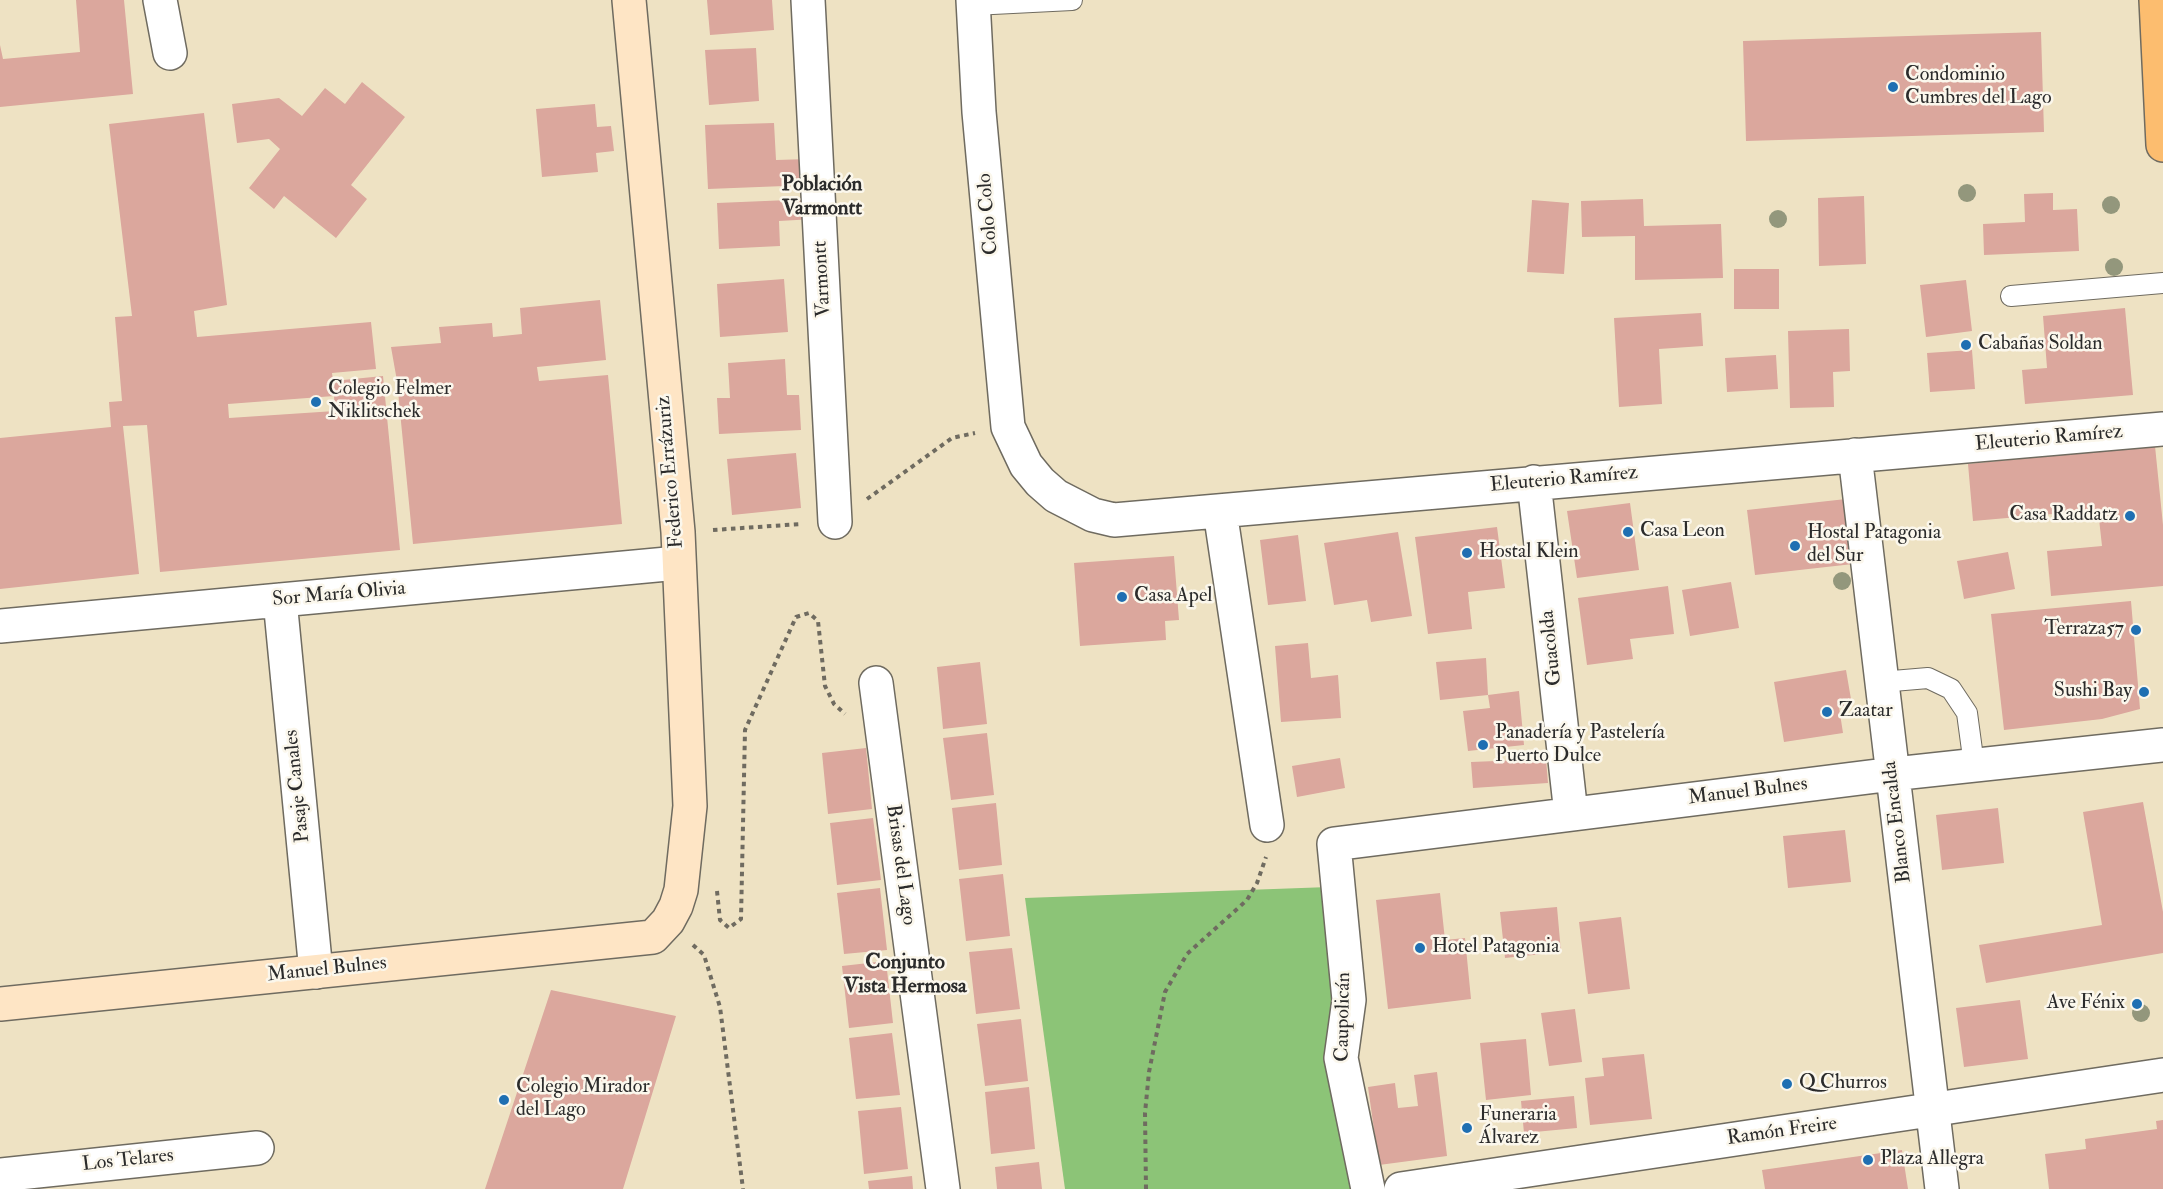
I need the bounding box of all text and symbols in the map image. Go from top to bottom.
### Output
place label: Condominio Cumbres del Lago [1905,64,2052,111]
marker: Condominio Cumbres del Lago [1886,80,1900,94]
district label: Población Varmontt [782,172,862,222]
street label: Colo Colo [973,172,1005,256]
street label: Varmontt [809,240,837,318]
place label: Cabañas Soldan [1978,333,2102,357]
marker: Cabañas Soldan [1959,338,1973,352]
place label: Colegio Felmer Niklitschek [328,378,451,425]
marker: Colegio Felmer Niklitschek [309,395,323,409]
street label: Federico Errázuriz [652,395,690,549]
street label: Eleuterio Ramírez [1974,421,2124,457]
street label: Eleuterio Ramírez [1489,462,1639,498]
place label: Casa Raddatz [2009,504,2118,528]
marker: Casa Raddatz [2123,509,2137,523]
place label: Casa Leon [1640,520,1725,544]
place label: Hostal Patagonia del Sur [1807,522,1941,569]
marker: Casa Leon [1621,525,1635,539]
marker: Hostal Patagonia del Sur [1788,539,1802,553]
place label: Hostal Klein [1479,541,1579,565]
marker: Hostal Klein [1460,546,1474,560]
street label: Sor María Olivia [271,577,407,613]
place label: Casa Apel [1134,585,1212,609]
marker: Casa Apel [1115,590,1129,604]
street label: Guacolda [1536,609,1568,687]
place label: Terraza57 [2044,618,2124,642]
marker: Terraza57 [2129,623,2143,637]
place label: Sushi Bay [2054,680,2132,704]
marker: Sushi Bay [2137,685,2151,699]
place label: Zaatar [1839,700,1893,724]
marker: Zaatar [1820,705,1834,719]
place label: Panadería y Pastelería Puerto Dulce [1495,722,1665,769]
street label: Pasaje Canales [280,728,316,844]
marker: Panadería y Pastelería Puerto Dulce [1476,738,1490,752]
street label: Blanco Encalda [1879,760,1917,884]
street label: Manuel Bulnes [1687,773,1809,811]
street label: Brisas del Lago [880,803,920,927]
place label: Hotel Patagonia [1432,936,1559,960]
marker: Hotel Patagonia [1413,941,1427,955]
district label: Conjunto Vista Hermosa [843,950,967,1000]
street label: Manuel Bulnes [266,952,388,988]
street label: Caupolicán [1331,972,1357,1062]
place label: Ave Fénix [2047,992,2125,1016]
marker: Ave Fénix [2130,997,2144,1011]
place label: Q Churros [1799,1072,1887,1096]
place label: Colegio Mirador del Lago [516,1076,650,1123]
marker: Q Churros [1780,1077,1794,1091]
marker: Colegio Mirador del Lago [497,1093,511,1107]
place label: Funeraria Álvarez [1479,1104,1557,1151]
street label: Ramón Freire [1725,1112,1839,1152]
marker: Funeraria Álvarez [1460,1121,1474,1135]
street label: Los Telares [81,1144,175,1178]
place label: Plaza Allegra [1880,1148,1984,1172]
marker: Plaza Allegra [1861,1153,1875,1167]

